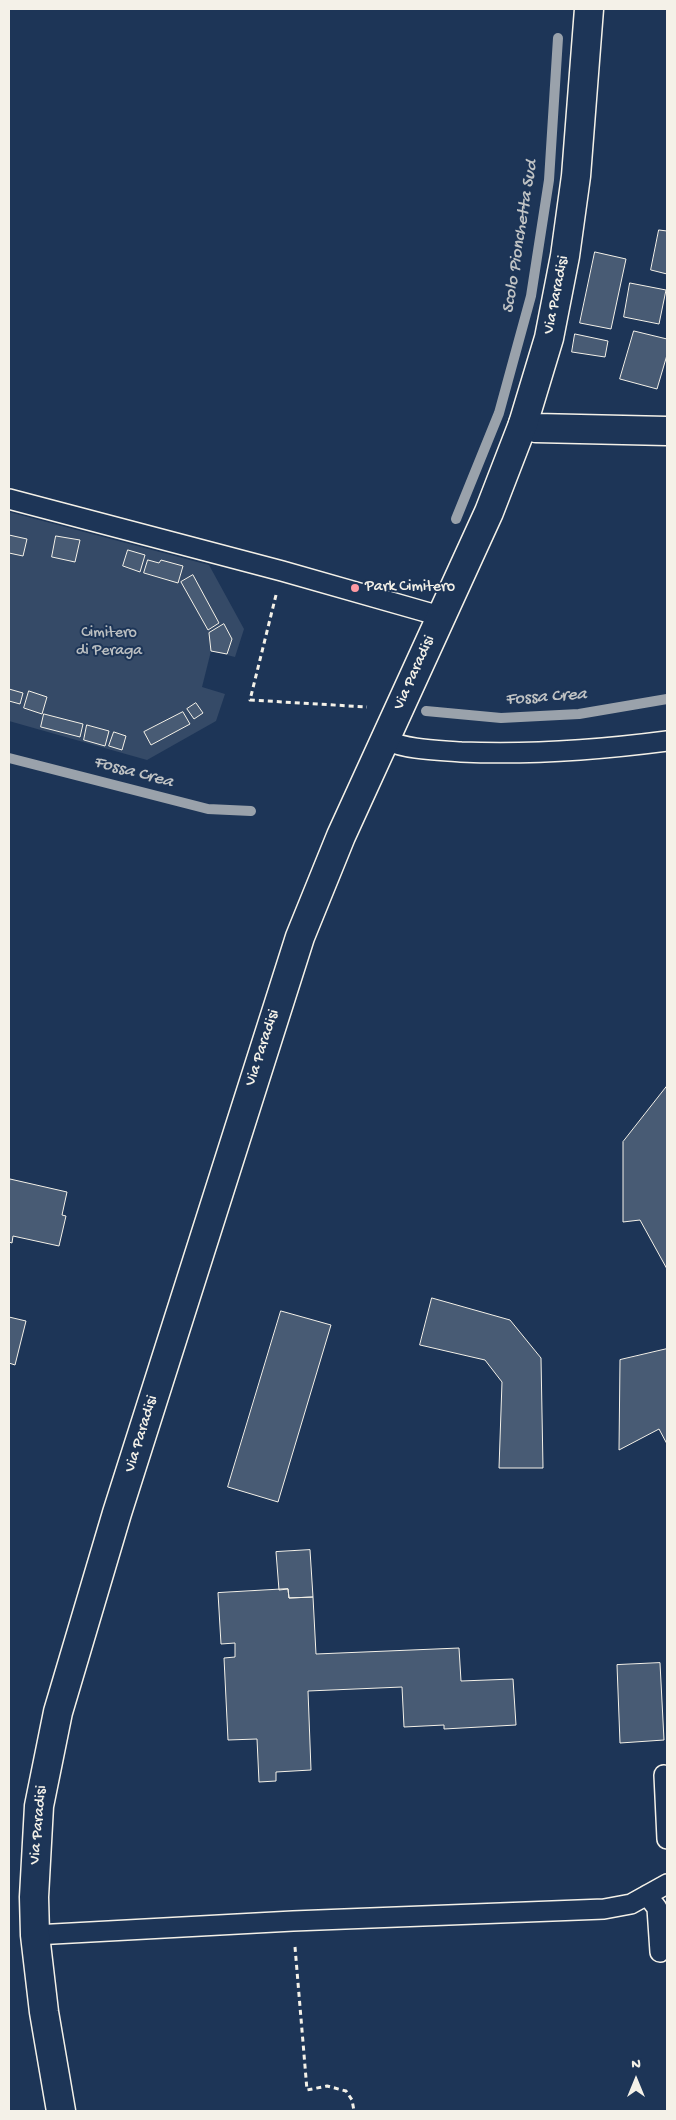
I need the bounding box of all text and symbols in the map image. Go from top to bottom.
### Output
water label: Scolo Pionchetta Sud [498,159,544,315]
street label: Via Paradisi [540,254,574,336]
place label: Park Cimitero [365,578,455,598]
marker: Park Cimitero [349,582,361,594]
park label: Cimitero di Peraga [76,624,142,662]
street label: Via Paradisi [390,633,440,713]
water label: Fossa Crea [505,684,587,712]
water label: Fossa Crea [91,752,175,794]
street label: Via Paradisi [242,1007,284,1089]
street label: Via Paradisi [121,1393,163,1475]
street label: Via Paradisi [26,1785,52,1865]
north arrow [611,2055,661,2105]
text: N [631,2056,641,2073]

